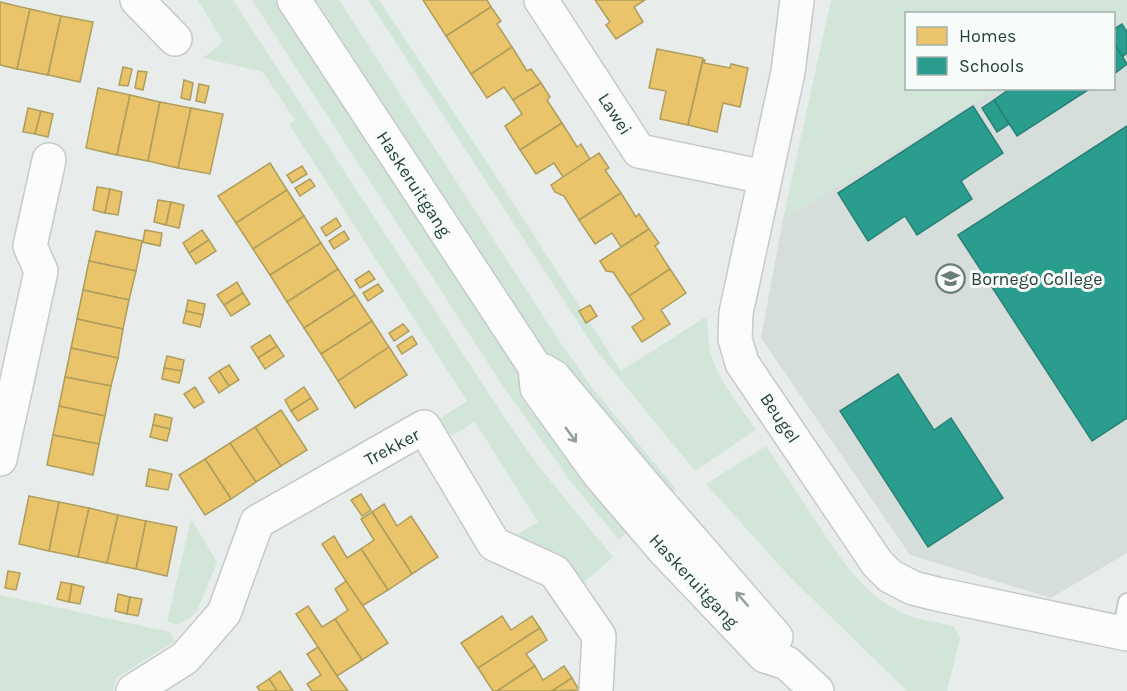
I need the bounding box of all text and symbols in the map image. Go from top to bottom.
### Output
legend [905,12,1115,90]
text: Homes [959,25,1016,47]
text: Schools [959,55,1024,77]
street label: Lawei [593,89,637,139]
street label: Haskeruitgang [372,127,456,241]
school or university icon: Bornego College [934,263,966,295]
place label: Bornego College [971,268,1103,290]
street label: Beugel [755,389,805,447]
street label: Trekker [361,423,424,471]
one-way arrow [564,427,577,443]
street label: Haskeruitgang [645,529,743,633]
one-way arrow [735,592,749,607]

